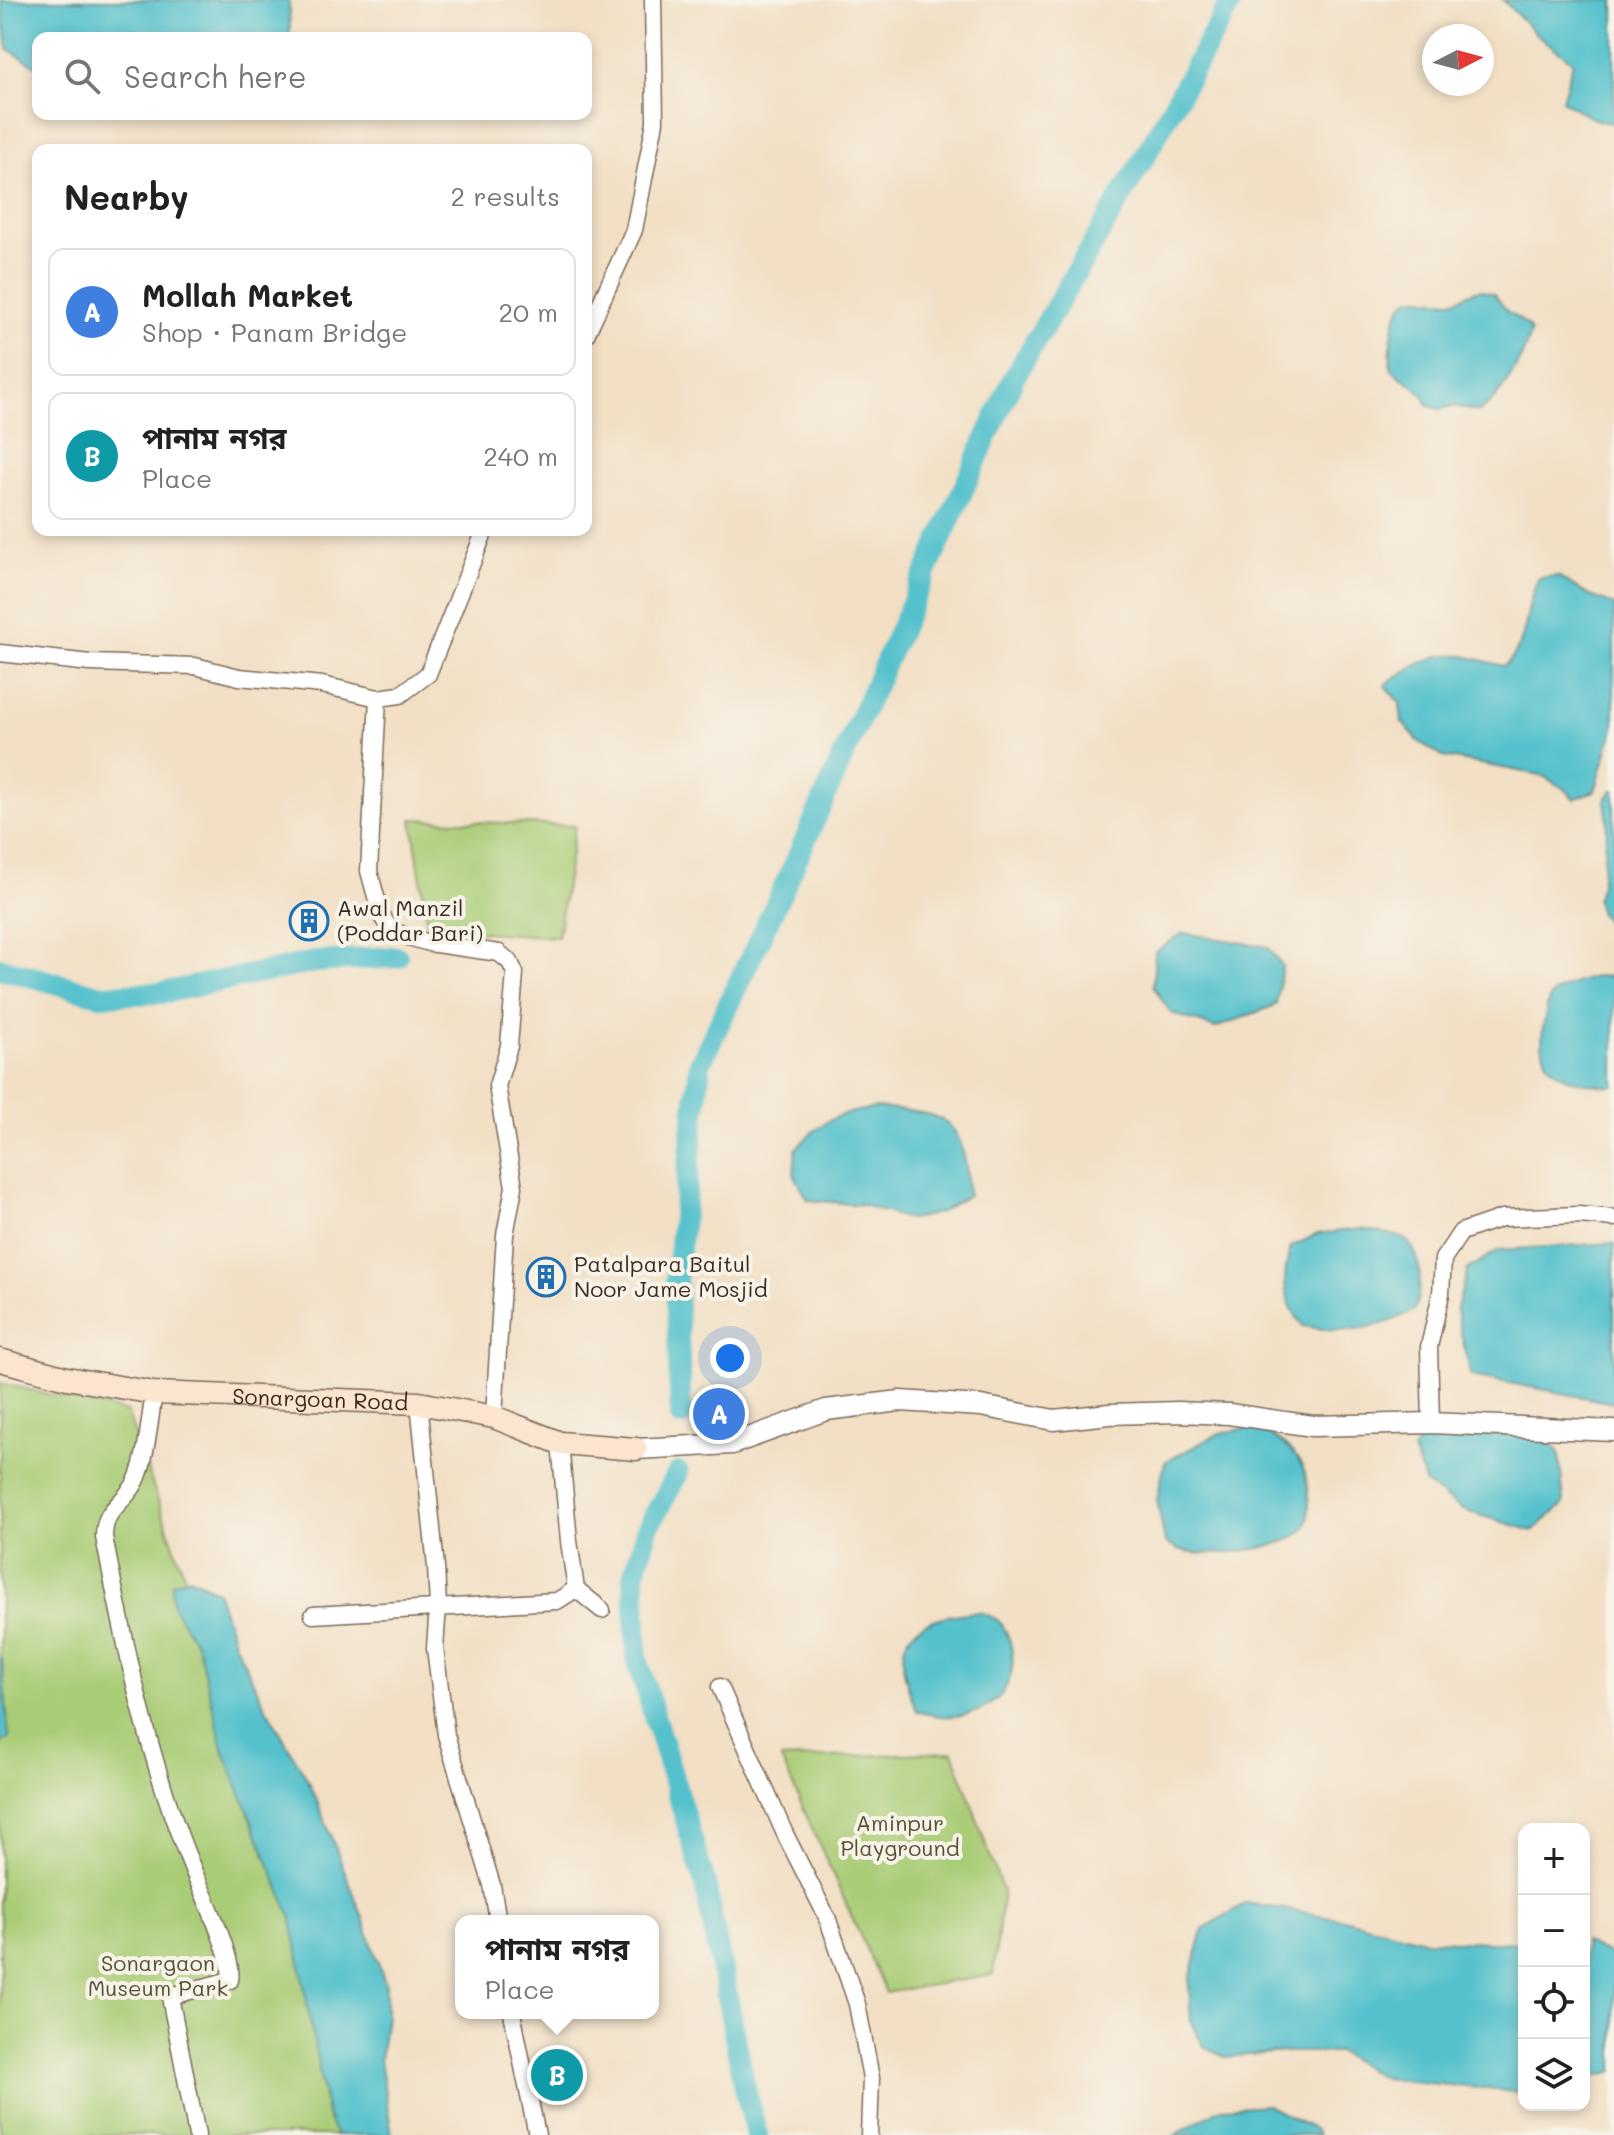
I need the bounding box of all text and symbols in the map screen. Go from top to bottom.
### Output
north arrow [1422,24,1494,96]
search box [32,32,592,120]
icon: search [60,54,104,98]
text: Search here [124,56,307,96]
text: Nearby [64,174,189,219]
text: 2 results [451,179,560,213]
text: Mollah Market [142,275,353,315]
text: A [83,295,101,329]
text: 20 m [498,295,558,329]
text: Shop · Panam Bridge [142,315,407,349]
text: পানাম নগর [142,417,287,457]
text: B [83,439,101,473]
text: 240 m [483,439,558,473]
text: Place [142,461,212,495]
place label: Awal Manzil (Poddar Bari) [337,893,483,947]
building icon: Awal Manzil (Poddar Bari) [288,900,330,942]
place label: Patalpara Baitul Noor Jame Mosjid [574,1249,768,1303]
building icon: Patalpara Baitul Noor Jame Mosjid [525,1256,567,1298]
your location [710,1338,750,1378]
street label: Sonargoan Road [232,1381,409,1417]
pin: A [693,1384,745,1444]
park label: Aminpur Playground [840,1808,960,1862]
map controls [1518,1823,1590,2111]
button: + [1518,1823,1590,1895]
button: − [1518,1895,1590,1967]
popup [455,1915,659,2019]
text: পানাম নগর [485,1928,629,1968]
park label: Sonargaon Museum Park [88,1948,228,2002]
button: locate [1518,1967,1590,2039]
text: Place [485,1972,555,2006]
button: layers [1518,2039,1590,2111]
pin: B [531,2045,583,2105]

